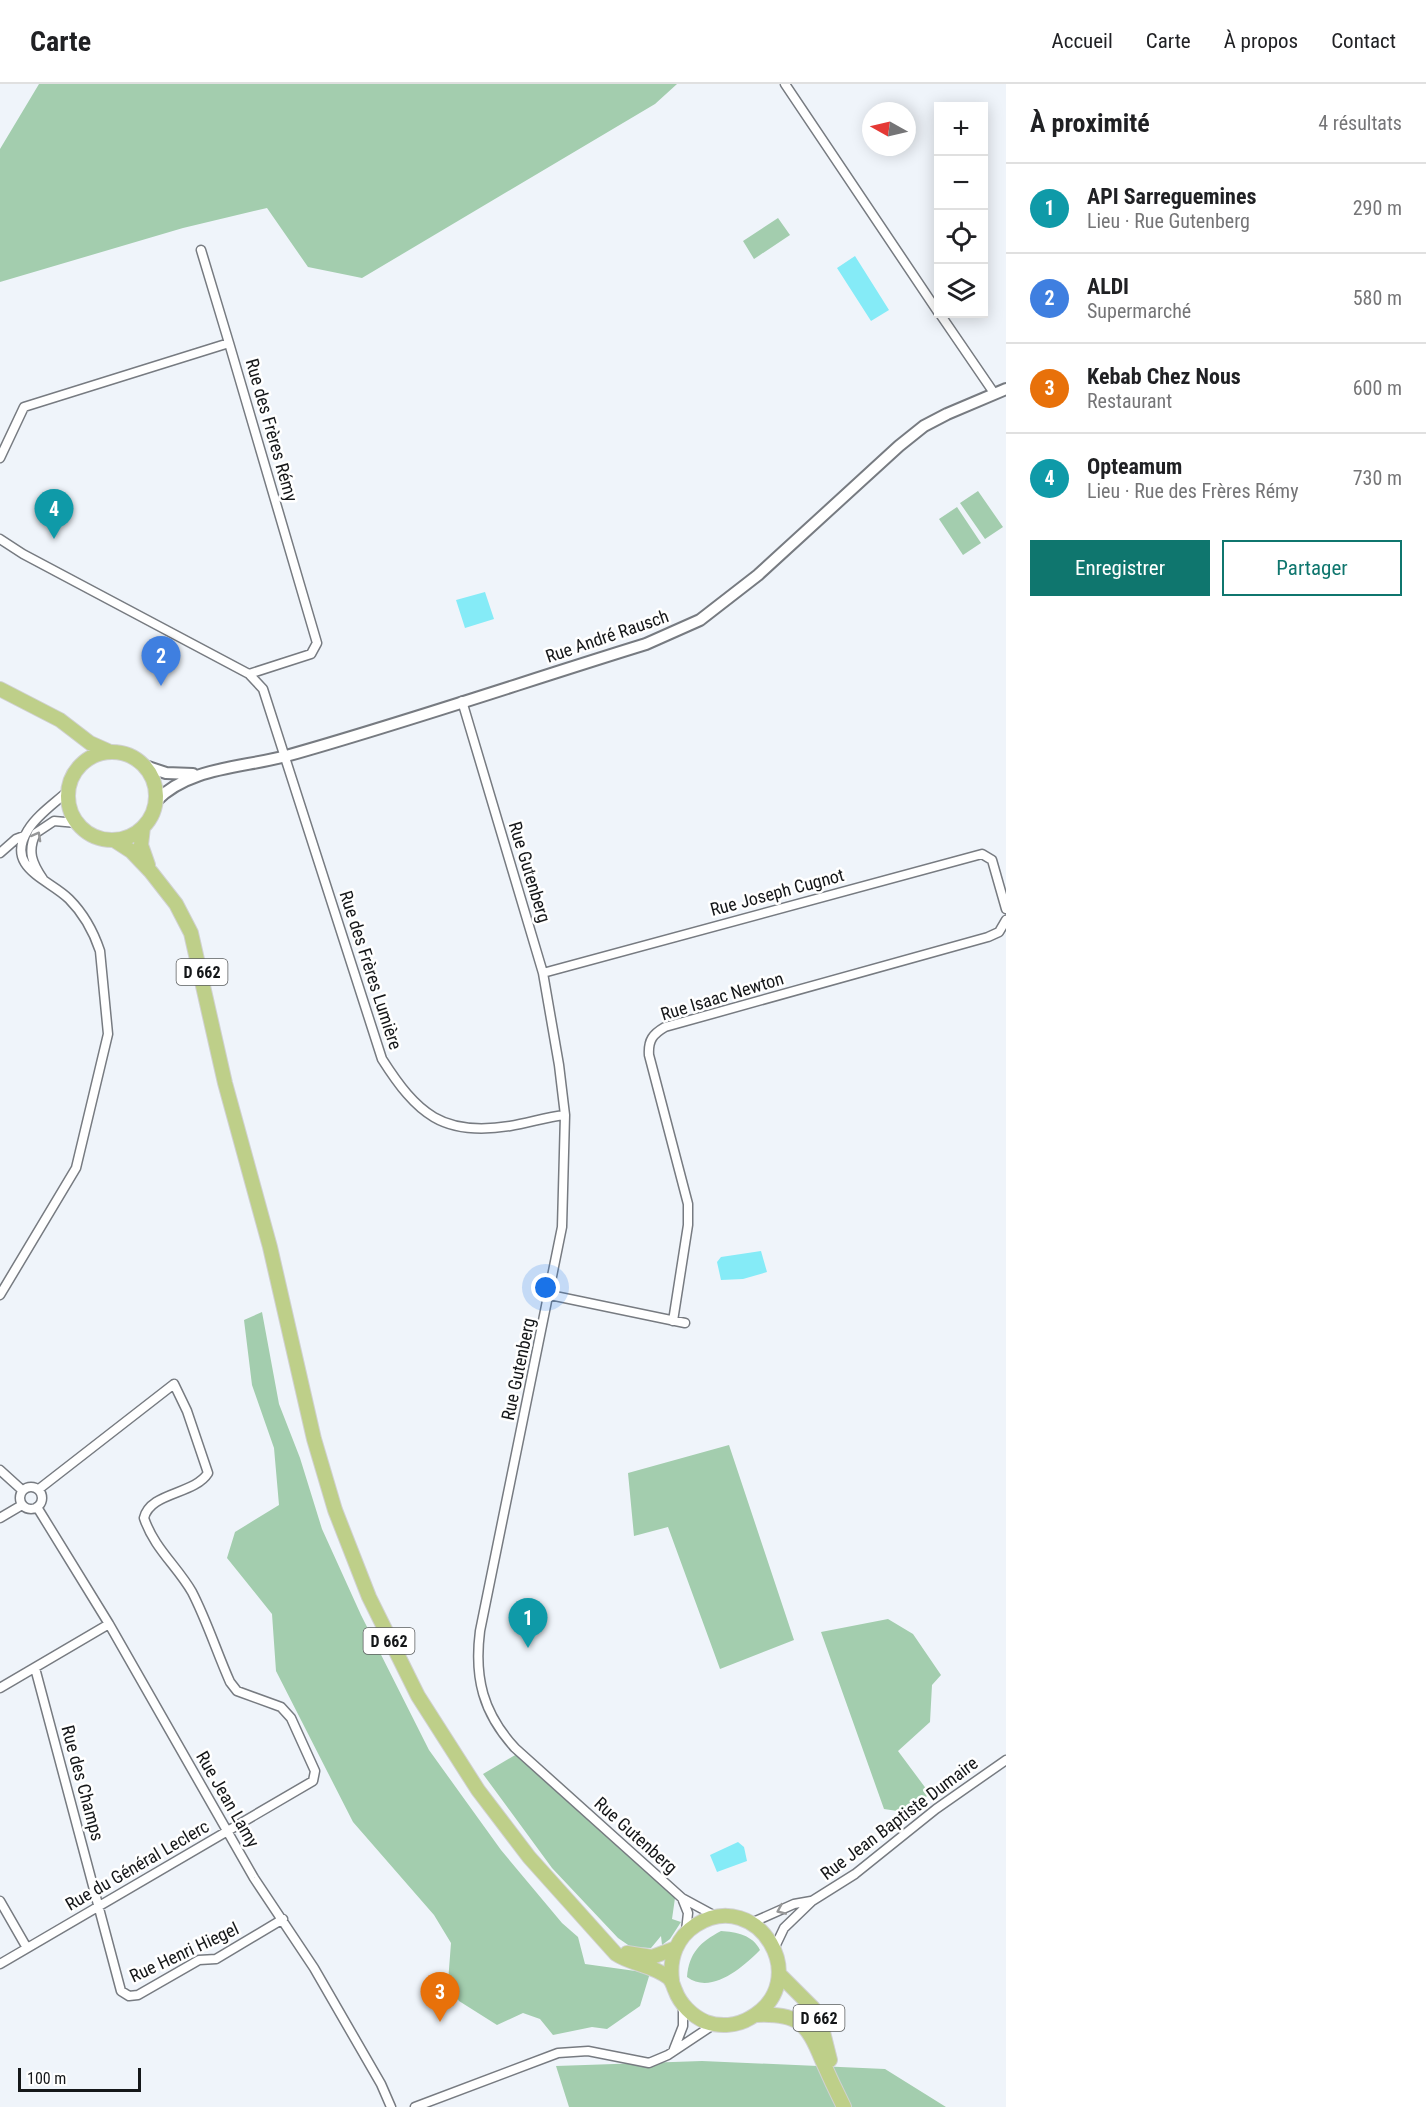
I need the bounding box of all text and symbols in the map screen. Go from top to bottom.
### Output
text: Carte [30,25,91,58]
text: Accueil [1052,29,1113,53]
text: Carte [1146,29,1191,53]
text: À propos [1224,29,1298,53]
text: Contact [1331,29,1396,53]
north arrow [862,102,916,156]
map controls [934,102,988,318]
button: + [934,102,988,156]
text: À proximité [1030,108,1150,138]
text: 4 résultats [1318,111,1402,135]
button: − [934,156,988,210]
text: API Sarreguemines [1087,184,1256,209]
text: 1 [1044,196,1055,220]
text: 290 m [1353,196,1402,220]
text: Lieu · Rue Gutenberg [1087,209,1250,233]
button: locate [934,210,988,264]
button: layers [934,264,988,318]
text: ALDI [1087,274,1129,299]
text: 2 [1044,286,1055,310]
text: 580 m [1353,286,1402,310]
text: Supermarché [1087,299,1191,323]
street label: Rue des Frères Rémy [242,356,303,504]
text: Kebab Chez Nous [1087,364,1241,389]
text: 3 [1044,376,1055,400]
text: 600 m [1353,376,1402,400]
text: Restaurant [1087,389,1172,413]
text: Opteamum [1087,454,1182,479]
text: 4 [1044,466,1055,490]
text: 730 m [1353,466,1402,490]
text: Lieu · Rue des Frères Rémy [1087,479,1298,503]
pin: 4 [34,490,74,539]
button: Enregistrer [1030,540,1210,596]
button: Partager [1222,540,1402,596]
street label: Rue André Rausch [543,605,671,667]
pin: 2 [142,636,180,686]
street label: Rue Gutenberg [505,819,555,925]
one-way arrow [29,831,41,842]
street label: Rue Joseph Cugnot [708,864,846,920]
street label: Rue des Frères Lumière [335,888,407,1052]
road number: D 662 [176,959,228,985]
street label: Rue Isaac Newton [658,967,786,1025]
your location [531,1273,560,1302]
street label: Rue Gutenberg [497,1316,539,1422]
pin: 1 [508,1598,548,1648]
road number: D 662 [364,1628,414,1654]
street label: Rue des Champs [57,1723,109,1843]
street label: Rue Jean Lamy [192,1747,264,1851]
street label: Rue Jean Baptiste Dumaire [816,1752,982,1884]
street label: Rue Gutenberg [590,1792,682,1878]
street label: Rue du Général Leclerc [61,1815,213,1915]
one-way arrow [776,1903,787,1915]
street label: Rue Henri Hiegel [126,1918,242,1986]
pin: 3 [420,1972,460,2022]
road number: D 662 [794,2005,844,2031]
scale bar [18,2065,141,2092]
text: 100 m [27,2069,66,2088]

